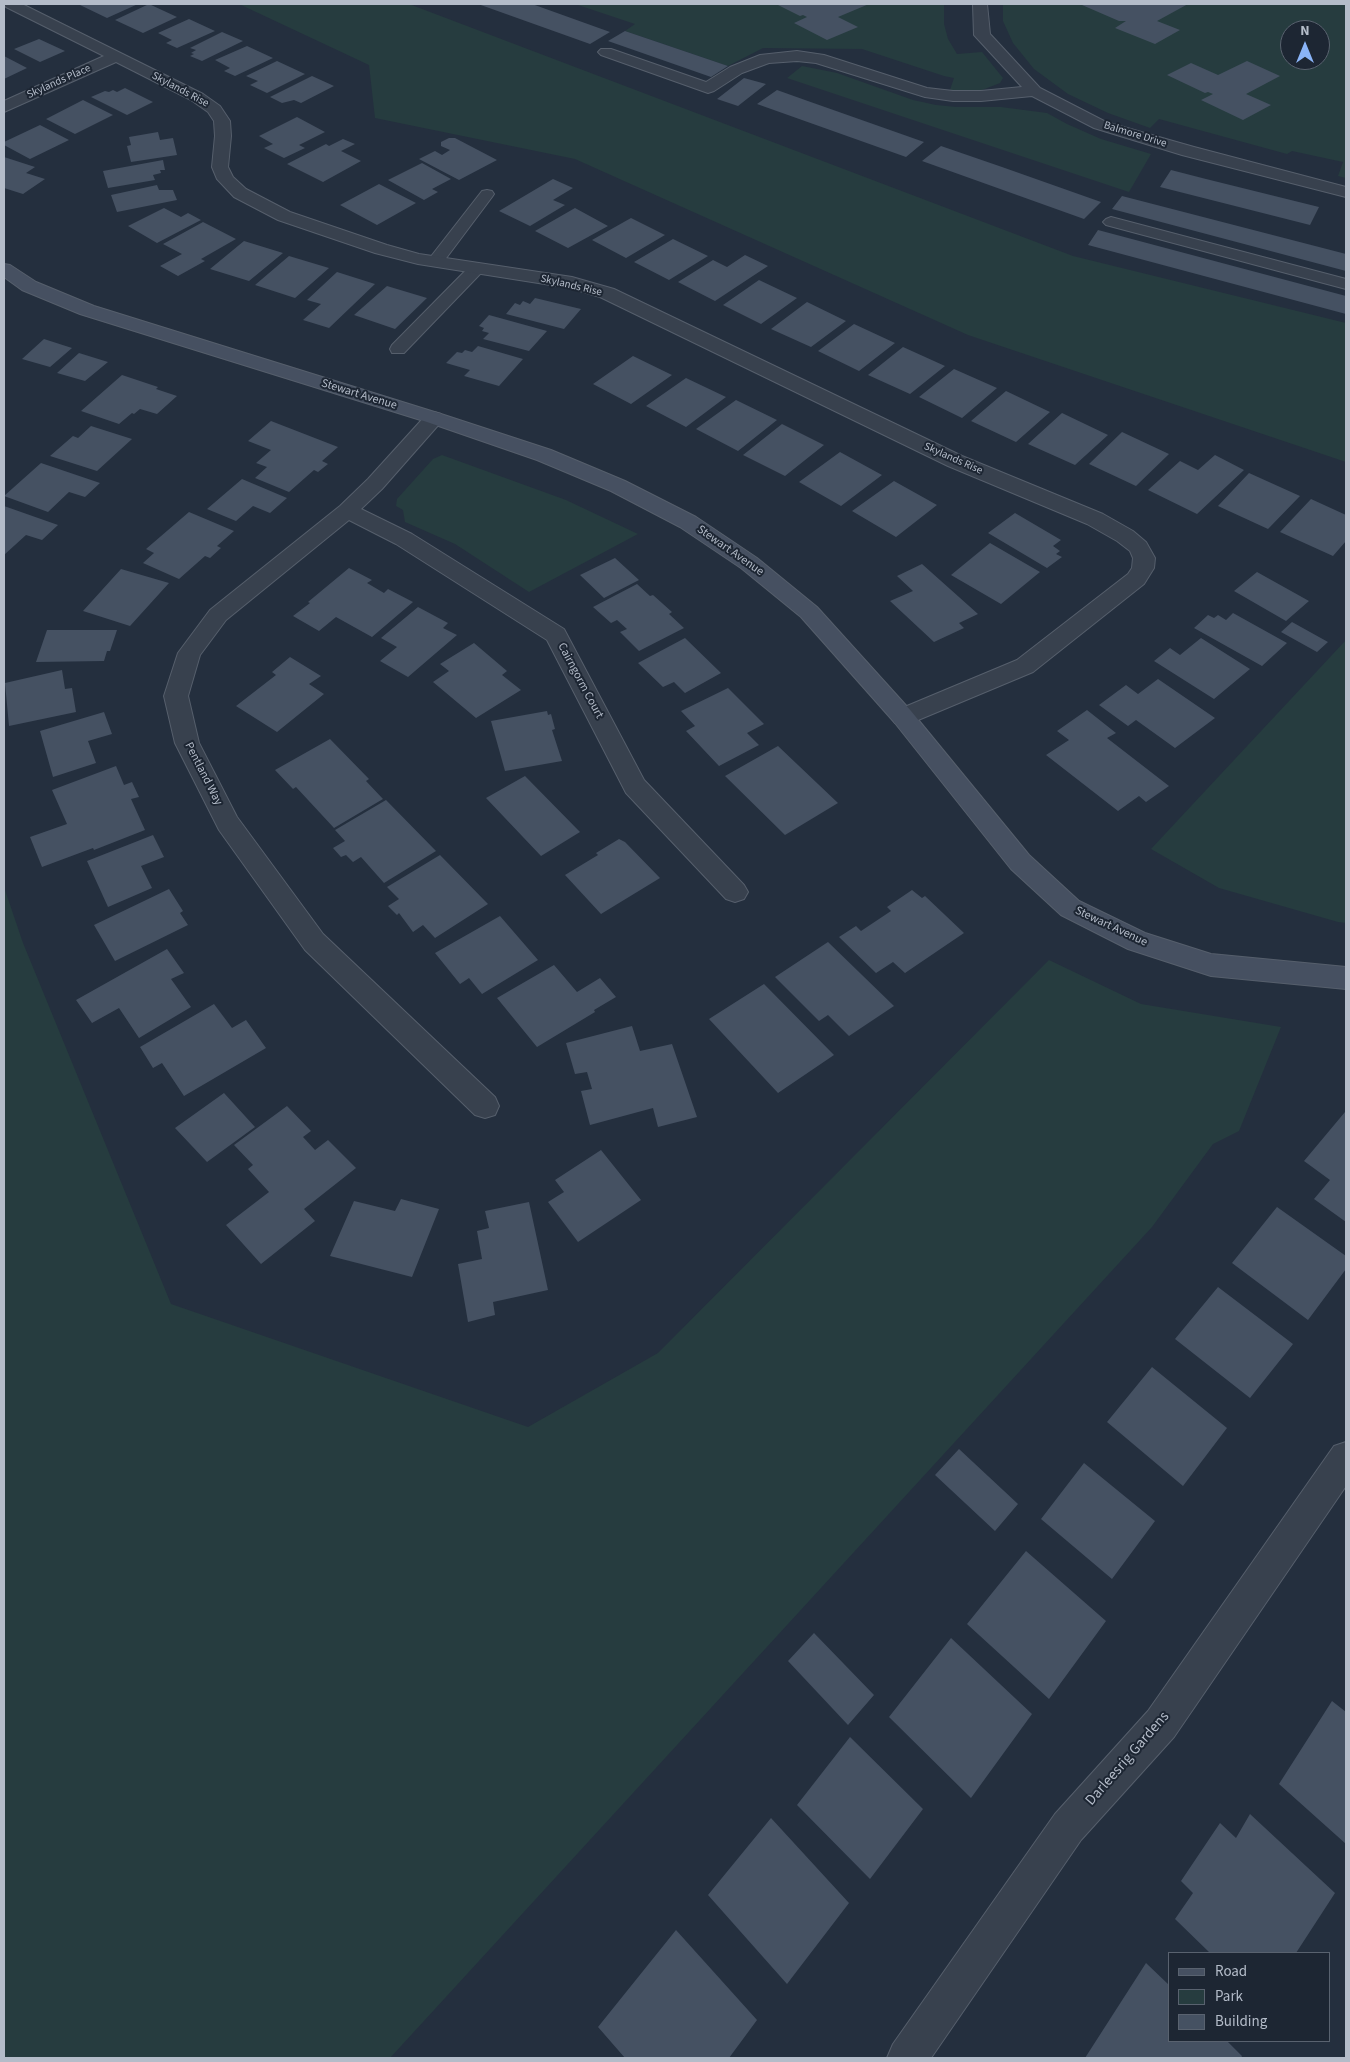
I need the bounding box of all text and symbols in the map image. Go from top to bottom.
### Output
north arrow [1280,20,1330,70]
text: N [1300,21,1310,41]
street label: Skylands Place [25,62,93,102]
street label: Skylands Rise [149,69,211,111]
street label: Balmore Drive [1102,119,1168,151]
street label: Skylands Rise [539,273,603,299]
street label: Stewart Avenue [320,377,398,413]
street label: Skylands Rise [922,440,984,478]
street label: Stewart Avenue [694,523,766,579]
street label: Cairngorm Court [554,641,606,721]
street label: Pentland Way [181,740,225,808]
street label: Stewart Avenue [1073,904,1149,950]
street label: Darleesrig Gardens [1082,1708,1174,1810]
legend [1168,1952,1330,2042]
text: Road [1215,1961,1247,1982]
text: Park [1215,1986,1243,2007]
text: Building [1215,2011,1267,2032]

